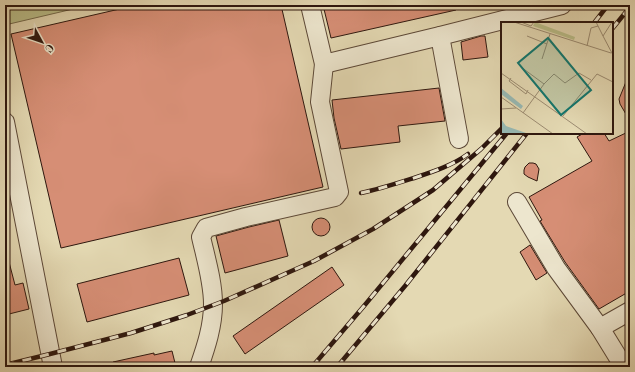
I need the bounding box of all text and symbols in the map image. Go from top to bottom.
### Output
north arrow [22,22,62,62]
inset map [501,22,613,134]
text: С [42,41,55,54]

